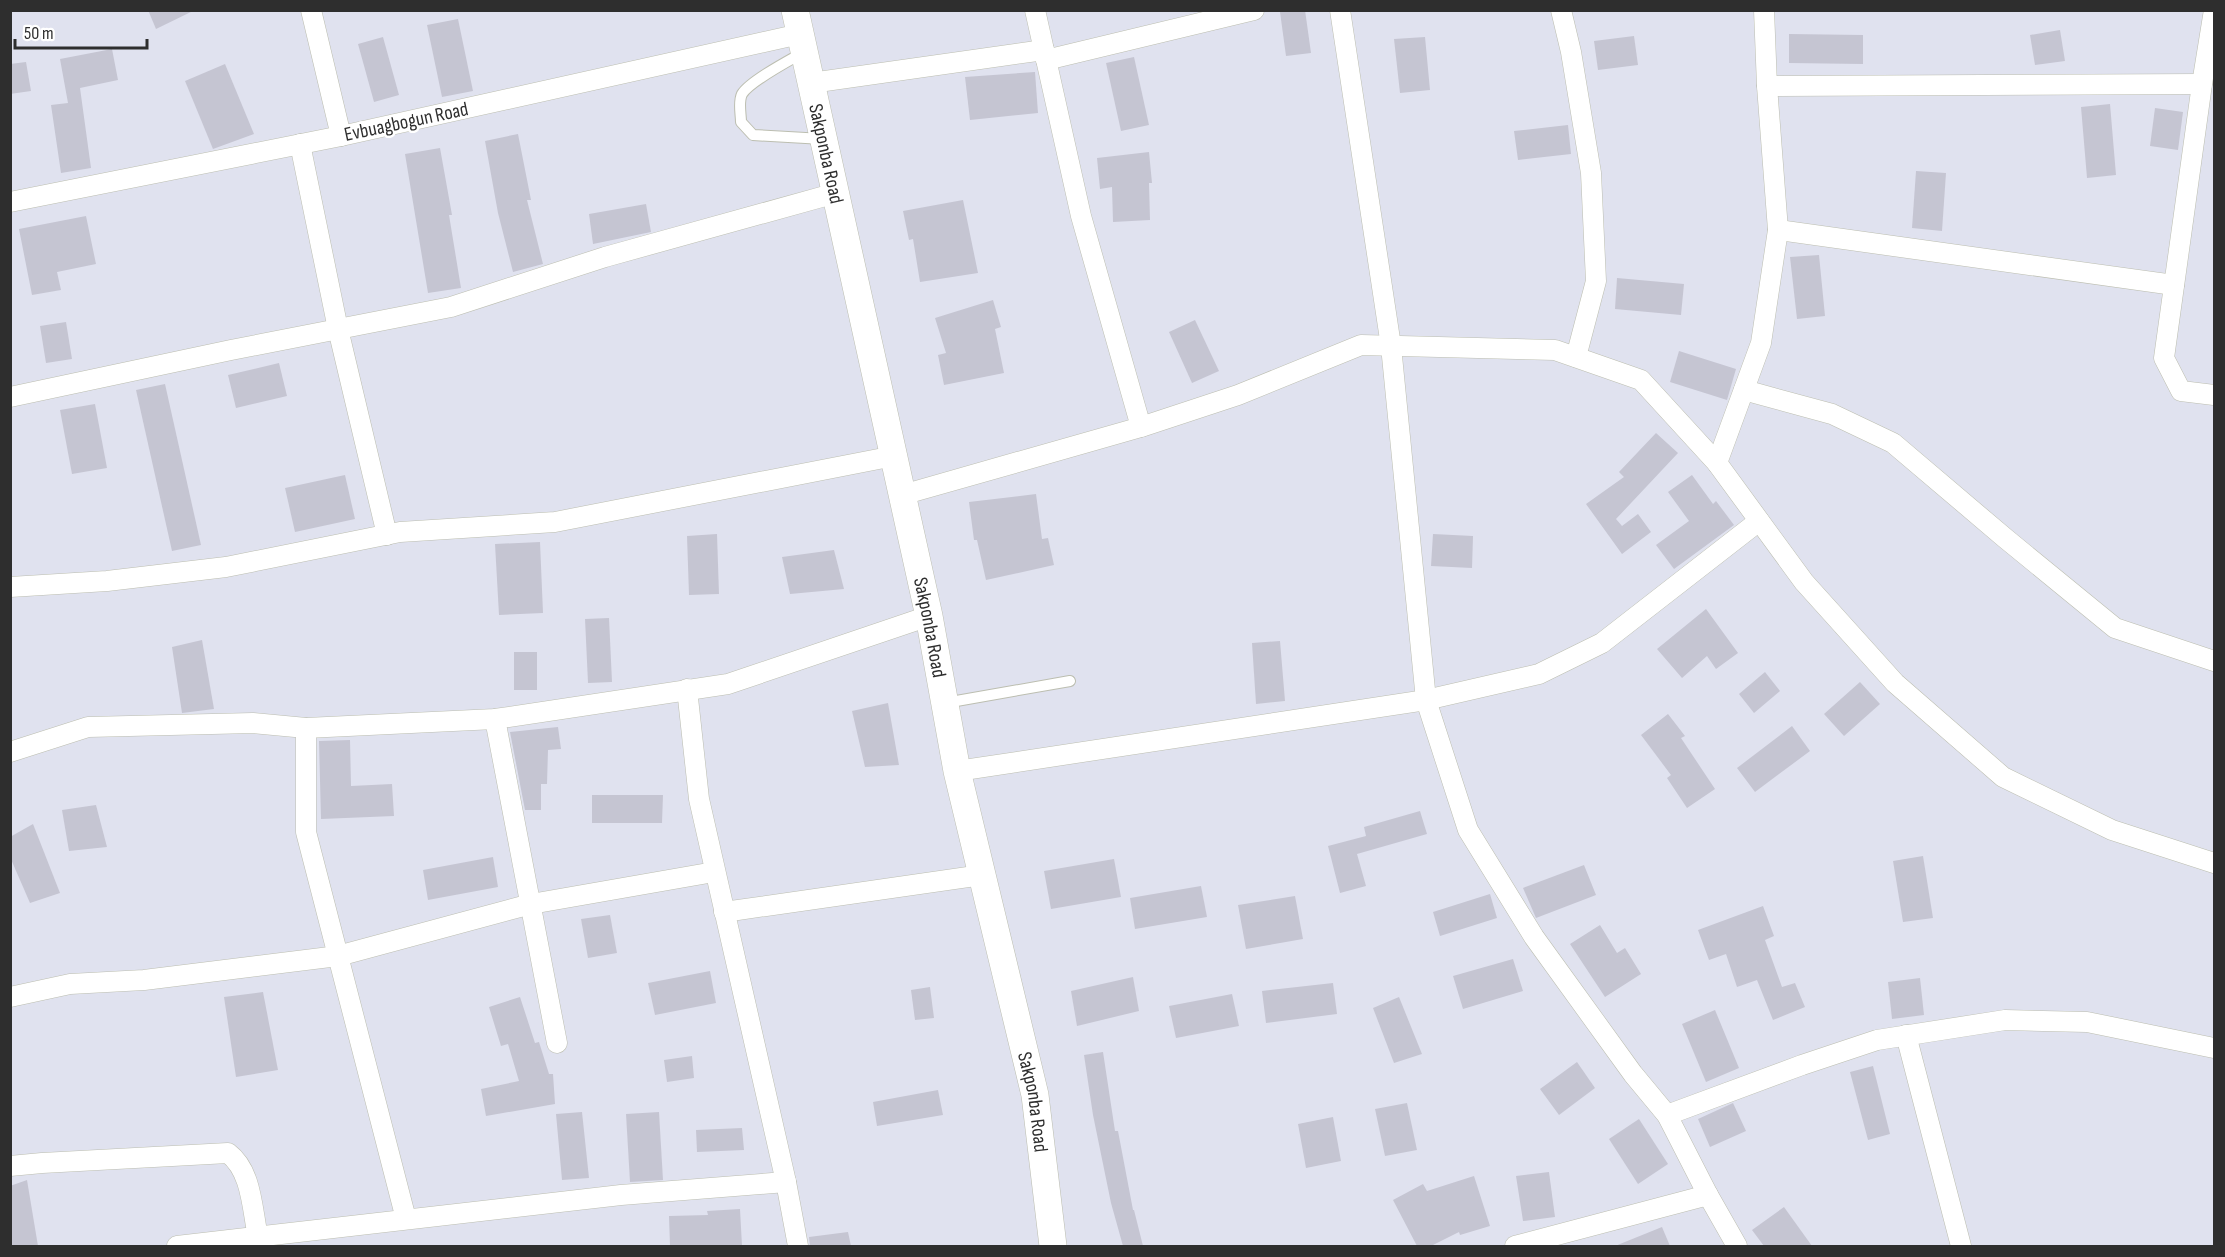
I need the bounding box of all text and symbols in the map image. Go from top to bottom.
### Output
scale bar [15,12,147,50]
text: 50 m [24,23,54,44]
street label: Evbuagbogun Road [342,97,470,147]
street label: Sakponba Road [803,102,848,206]
street label: Sakponba Road [908,575,951,679]
street label: Sakponba Road [1012,1049,1053,1154]

